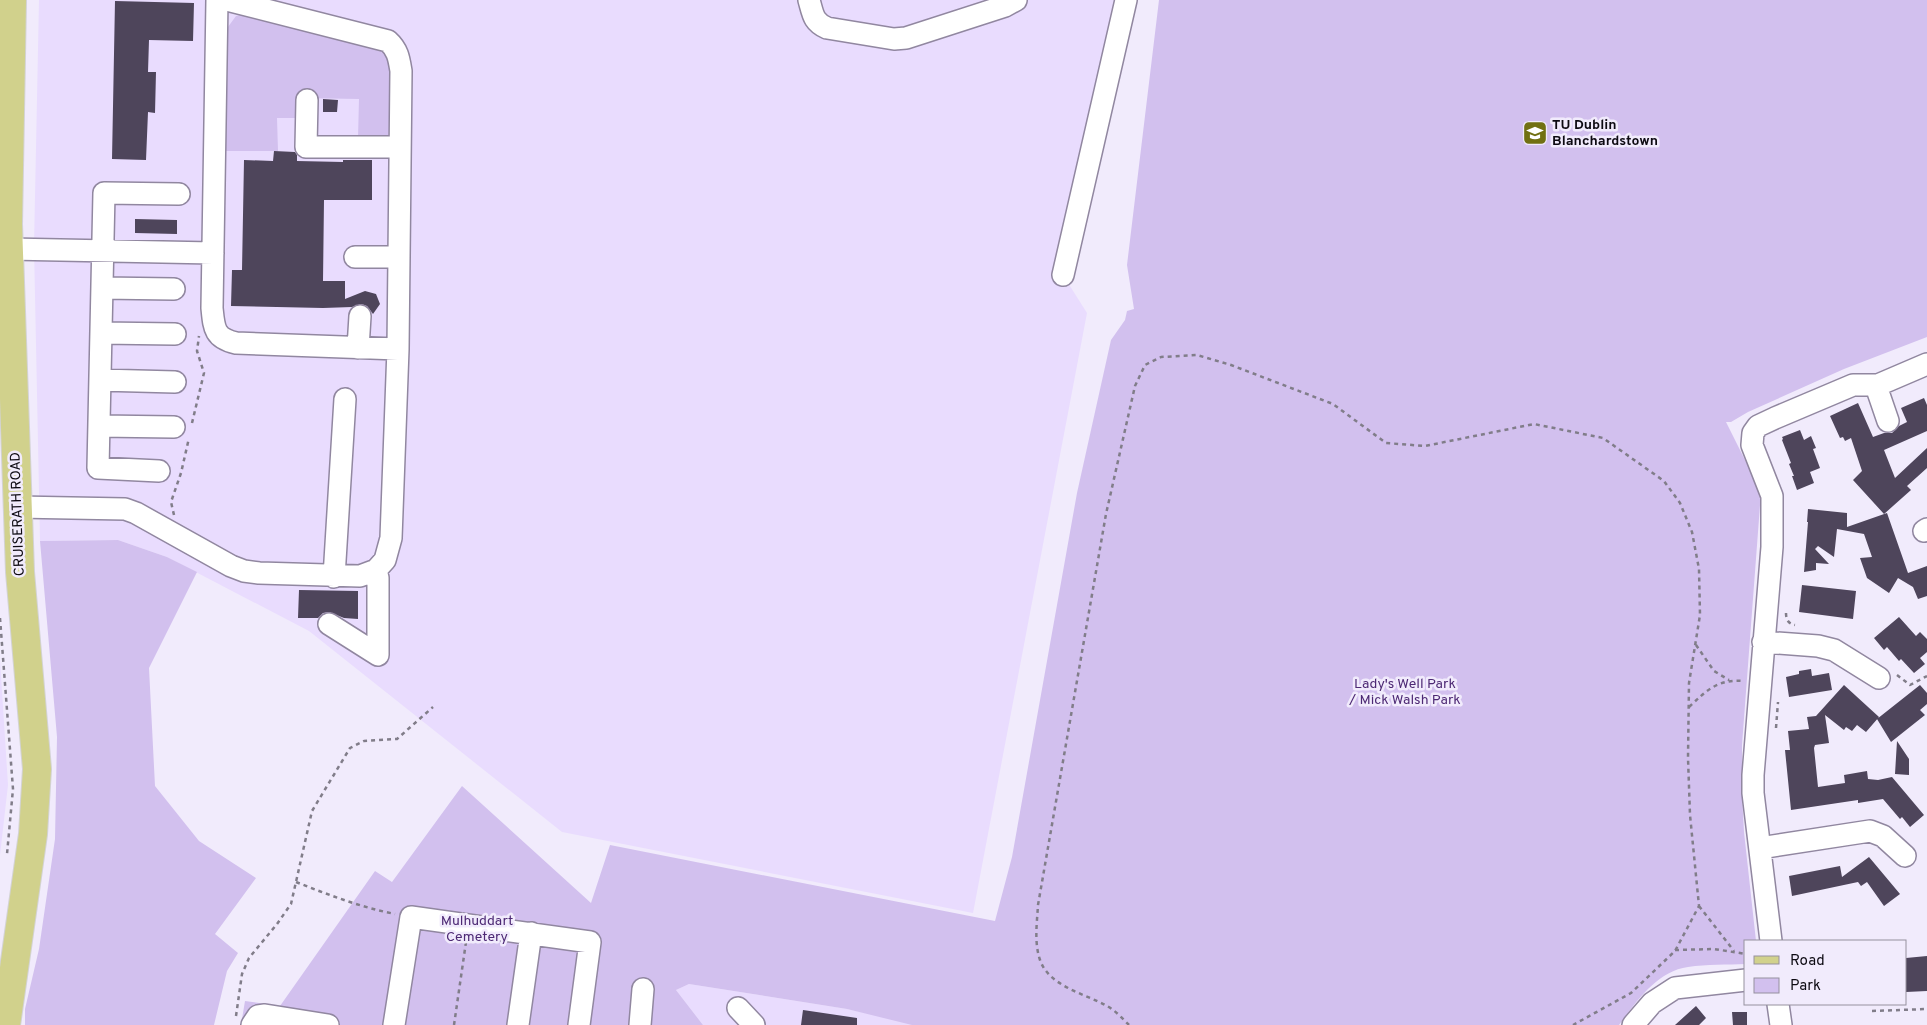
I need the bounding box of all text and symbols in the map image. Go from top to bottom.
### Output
place label: TU Dublin Blanchardstown [1552,117,1658,150]
school or university icon: TU Dublin Blanchardstown [1522,120,1548,146]
street label: CRUISERATH ROAD [7,452,29,576]
park label: Lady's Well Park / Mick Walsh Park [1348,676,1461,709]
park label: Mulhuddart Cemetery [441,913,513,946]
legend [1744,940,1907,1005]
text: Road [1790,952,1825,971]
text: Park [1790,977,1821,996]

